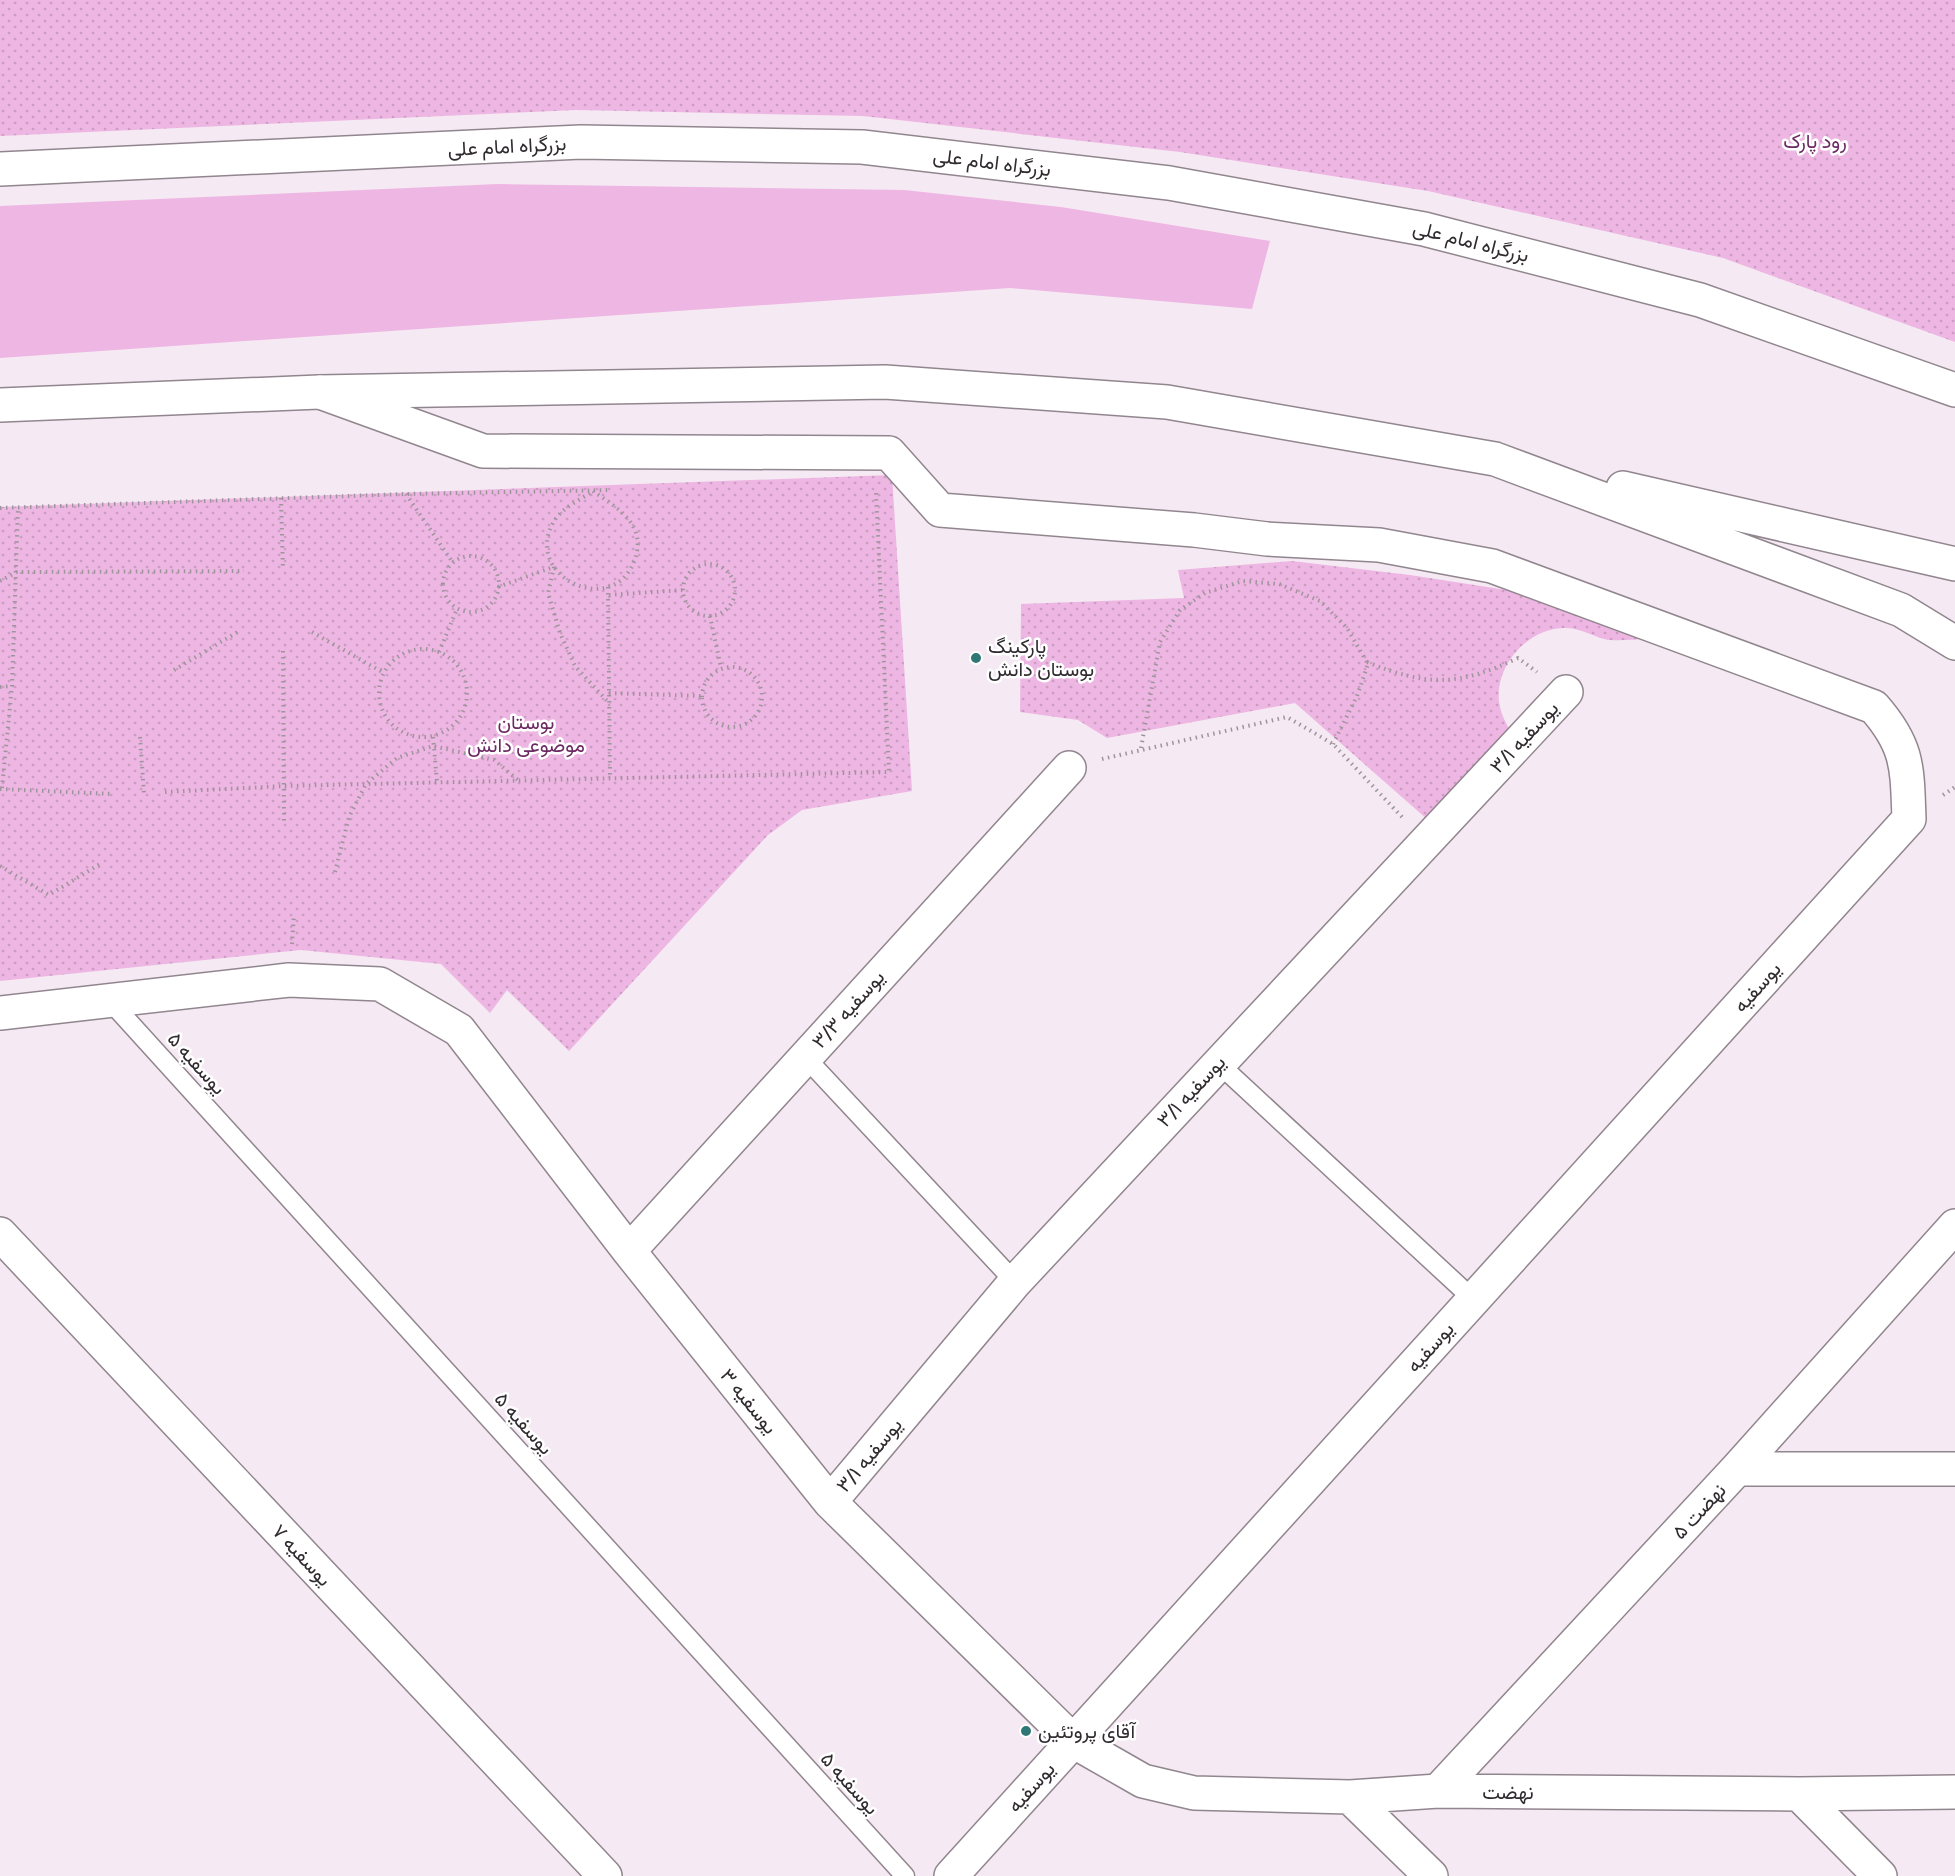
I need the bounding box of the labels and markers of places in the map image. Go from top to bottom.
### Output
place label: پارکینگ بوستان دانش [988,634,1094,682]
marker: پارکینگ بوستان دانش [969,651,983,665]
place label: آقای پروتئین [1038,1719,1137,1745]
marker: آقای پروتئین [1019,1724,1033,1738]

